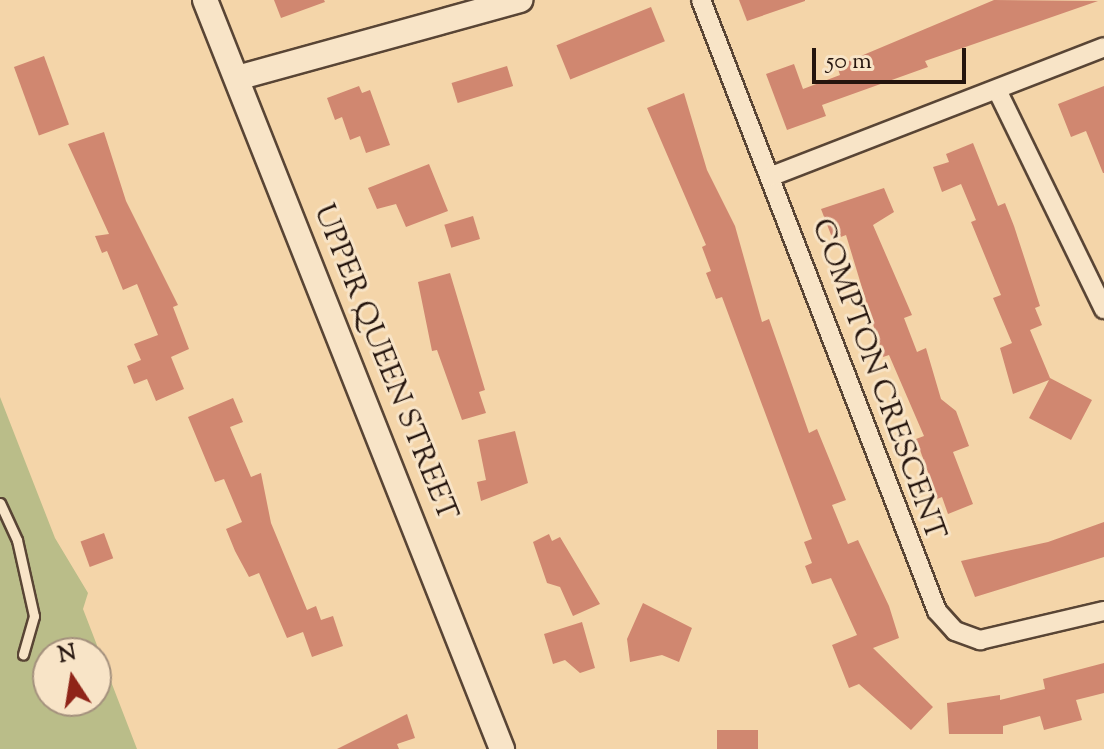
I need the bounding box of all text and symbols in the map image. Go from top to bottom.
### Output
scale bar [816,32,970,82]
text: 50 m [826,45,872,79]
street label: UPPER QUEEN STREET [304,199,464,527]
street label: COMPTON CRESCENT [802,214,952,546]
north arrow [32,637,112,717]
text: N [56,638,79,673]

